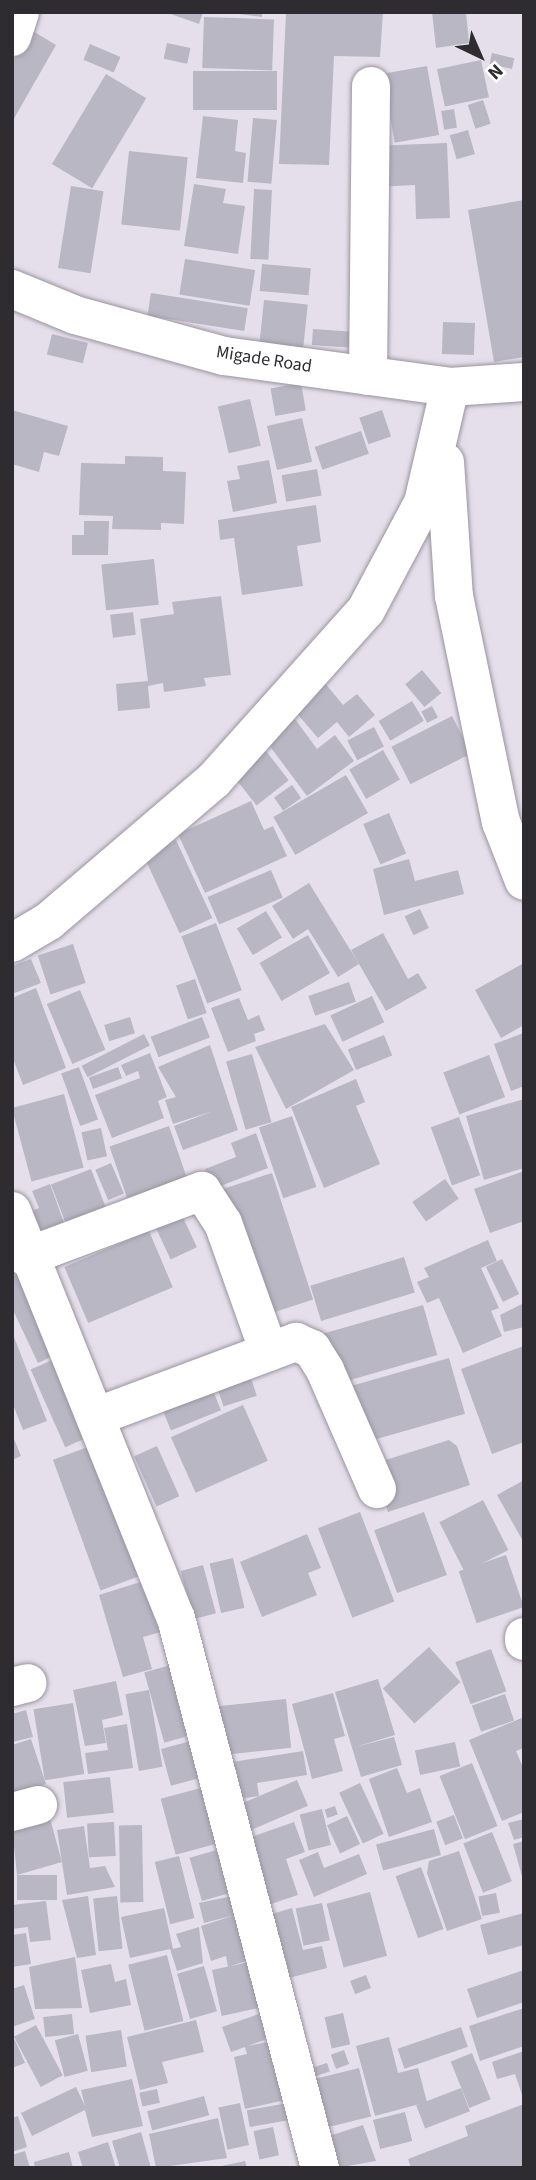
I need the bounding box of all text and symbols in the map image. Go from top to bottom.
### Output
north arrow [445,21,515,91]
text: N [481,57,509,86]
street label: Migade Road [215,342,313,378]

